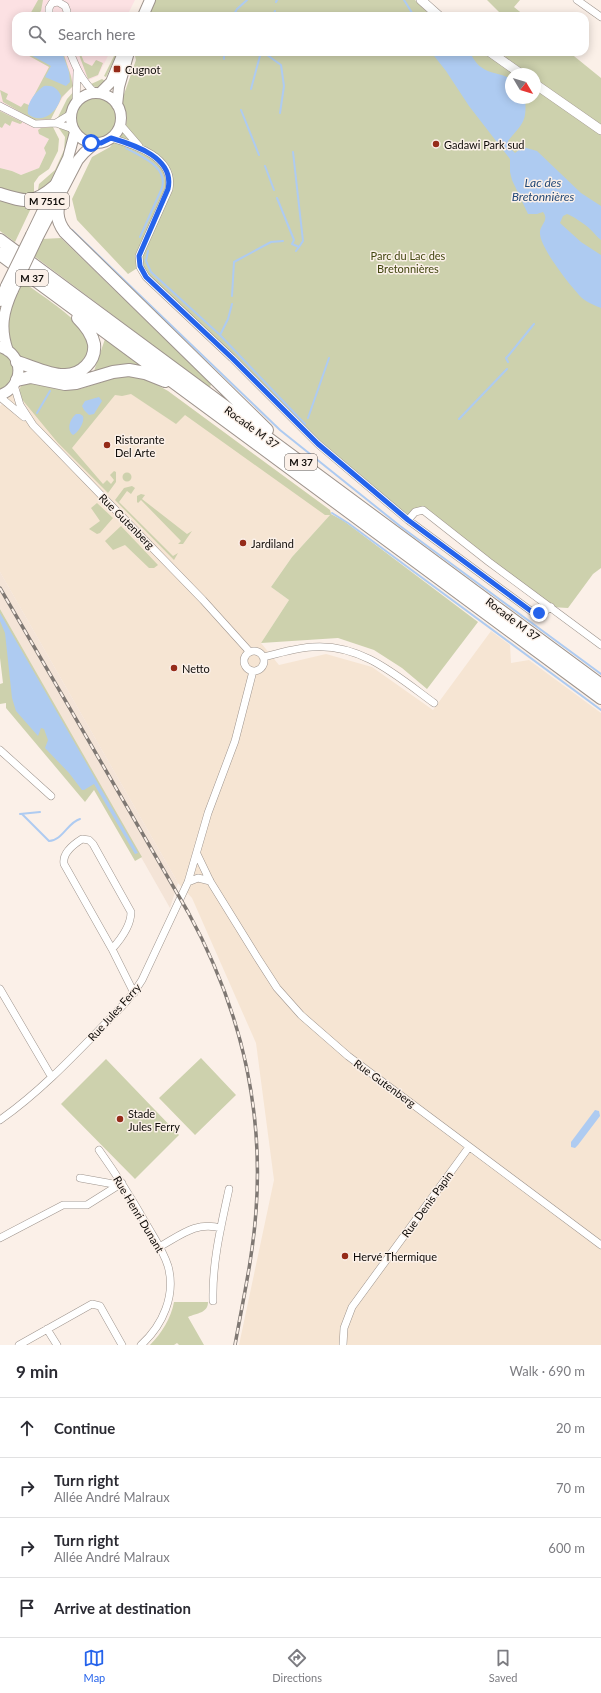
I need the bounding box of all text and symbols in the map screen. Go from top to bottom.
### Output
search box [12,12,589,56]
icon: search [26,23,48,45]
text: Search here [58,25,135,43]
place label: Cugnot [125,63,160,76]
marker: Cugnot [112,64,122,74]
north arrow [505,68,541,104]
route start [82,134,100,152]
place label: Gadawi Park sud [444,138,525,151]
marker: Gadawi Park sud [431,139,441,149]
water label: Lac des Bretonnières [512,175,575,204]
road number: M 751C [25,193,69,209]
park label: Parc du Lac des Bretonnières [371,249,446,275]
road number: M 37 [16,270,48,286]
street label: Rocade M 37 [222,403,282,451]
place label: Ristorante Del Arte [115,433,165,459]
marker: Ristorante Del Arte [102,440,112,450]
road number: M 37 [285,454,317,470]
street label: Rue Gutenberg [97,491,158,552]
place label: Jardiland [251,537,294,550]
marker: Jardiland [238,538,248,548]
street label: Rocade M 37 [484,595,542,643]
route end [530,604,548,622]
place label: Netto [182,662,210,675]
marker: Netto [169,663,179,673]
street label: Rue Jules Ferry [85,980,143,1043]
street label: Rue Gutenberg [352,1056,419,1110]
place label: Stade Jules Ferry [128,1107,180,1133]
marker: Stade Jules Ferry [115,1114,125,1124]
street label: Rue Denis Papin [399,1168,455,1240]
street label: Rue Henri Dunant [111,1173,167,1255]
place label: Hervé Thermique [353,1250,437,1263]
marker: Hervé Thermique [340,1251,350,1261]
text: 9 min [16,1361,58,1382]
text: Walk · 690 m [509,1363,585,1379]
icon: ahead [16,1417,38,1439]
text: Continue [54,1419,115,1437]
text: 20 m [556,1420,585,1436]
text: Turn right [54,1471,119,1489]
icon: right [16,1477,38,1499]
text: 70 m [556,1480,585,1496]
text: Allée André Malraux [54,1489,170,1505]
text: Turn right [54,1531,119,1549]
icon: right [16,1537,38,1559]
text: 600 m [548,1540,585,1556]
text: Allée André Malraux [54,1549,170,1565]
icon: arrive [16,1597,38,1619]
text: Arrive at destination [54,1599,191,1617]
tab: Map [83,1647,105,1684]
tab: Directions [272,1647,322,1684]
tab: Saved [489,1647,518,1684]

